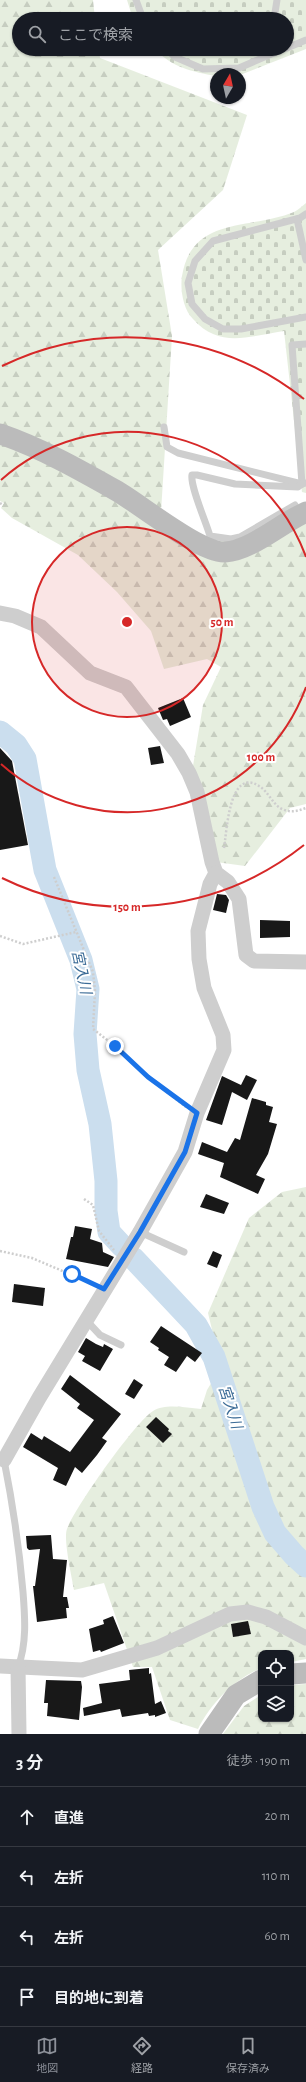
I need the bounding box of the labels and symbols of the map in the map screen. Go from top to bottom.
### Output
north arrow [210,68,246,104]
centre of rings [120,615,134,629]
text: 50 m [211,616,234,628]
text: 100 m [247,751,275,763]
text: 150 m [113,901,141,913]
water label: 宮入川 [69,948,94,998]
route end [106,1037,124,1055]
route start [63,1265,81,1283]
water label: 宮入川 [216,1383,246,1433]

